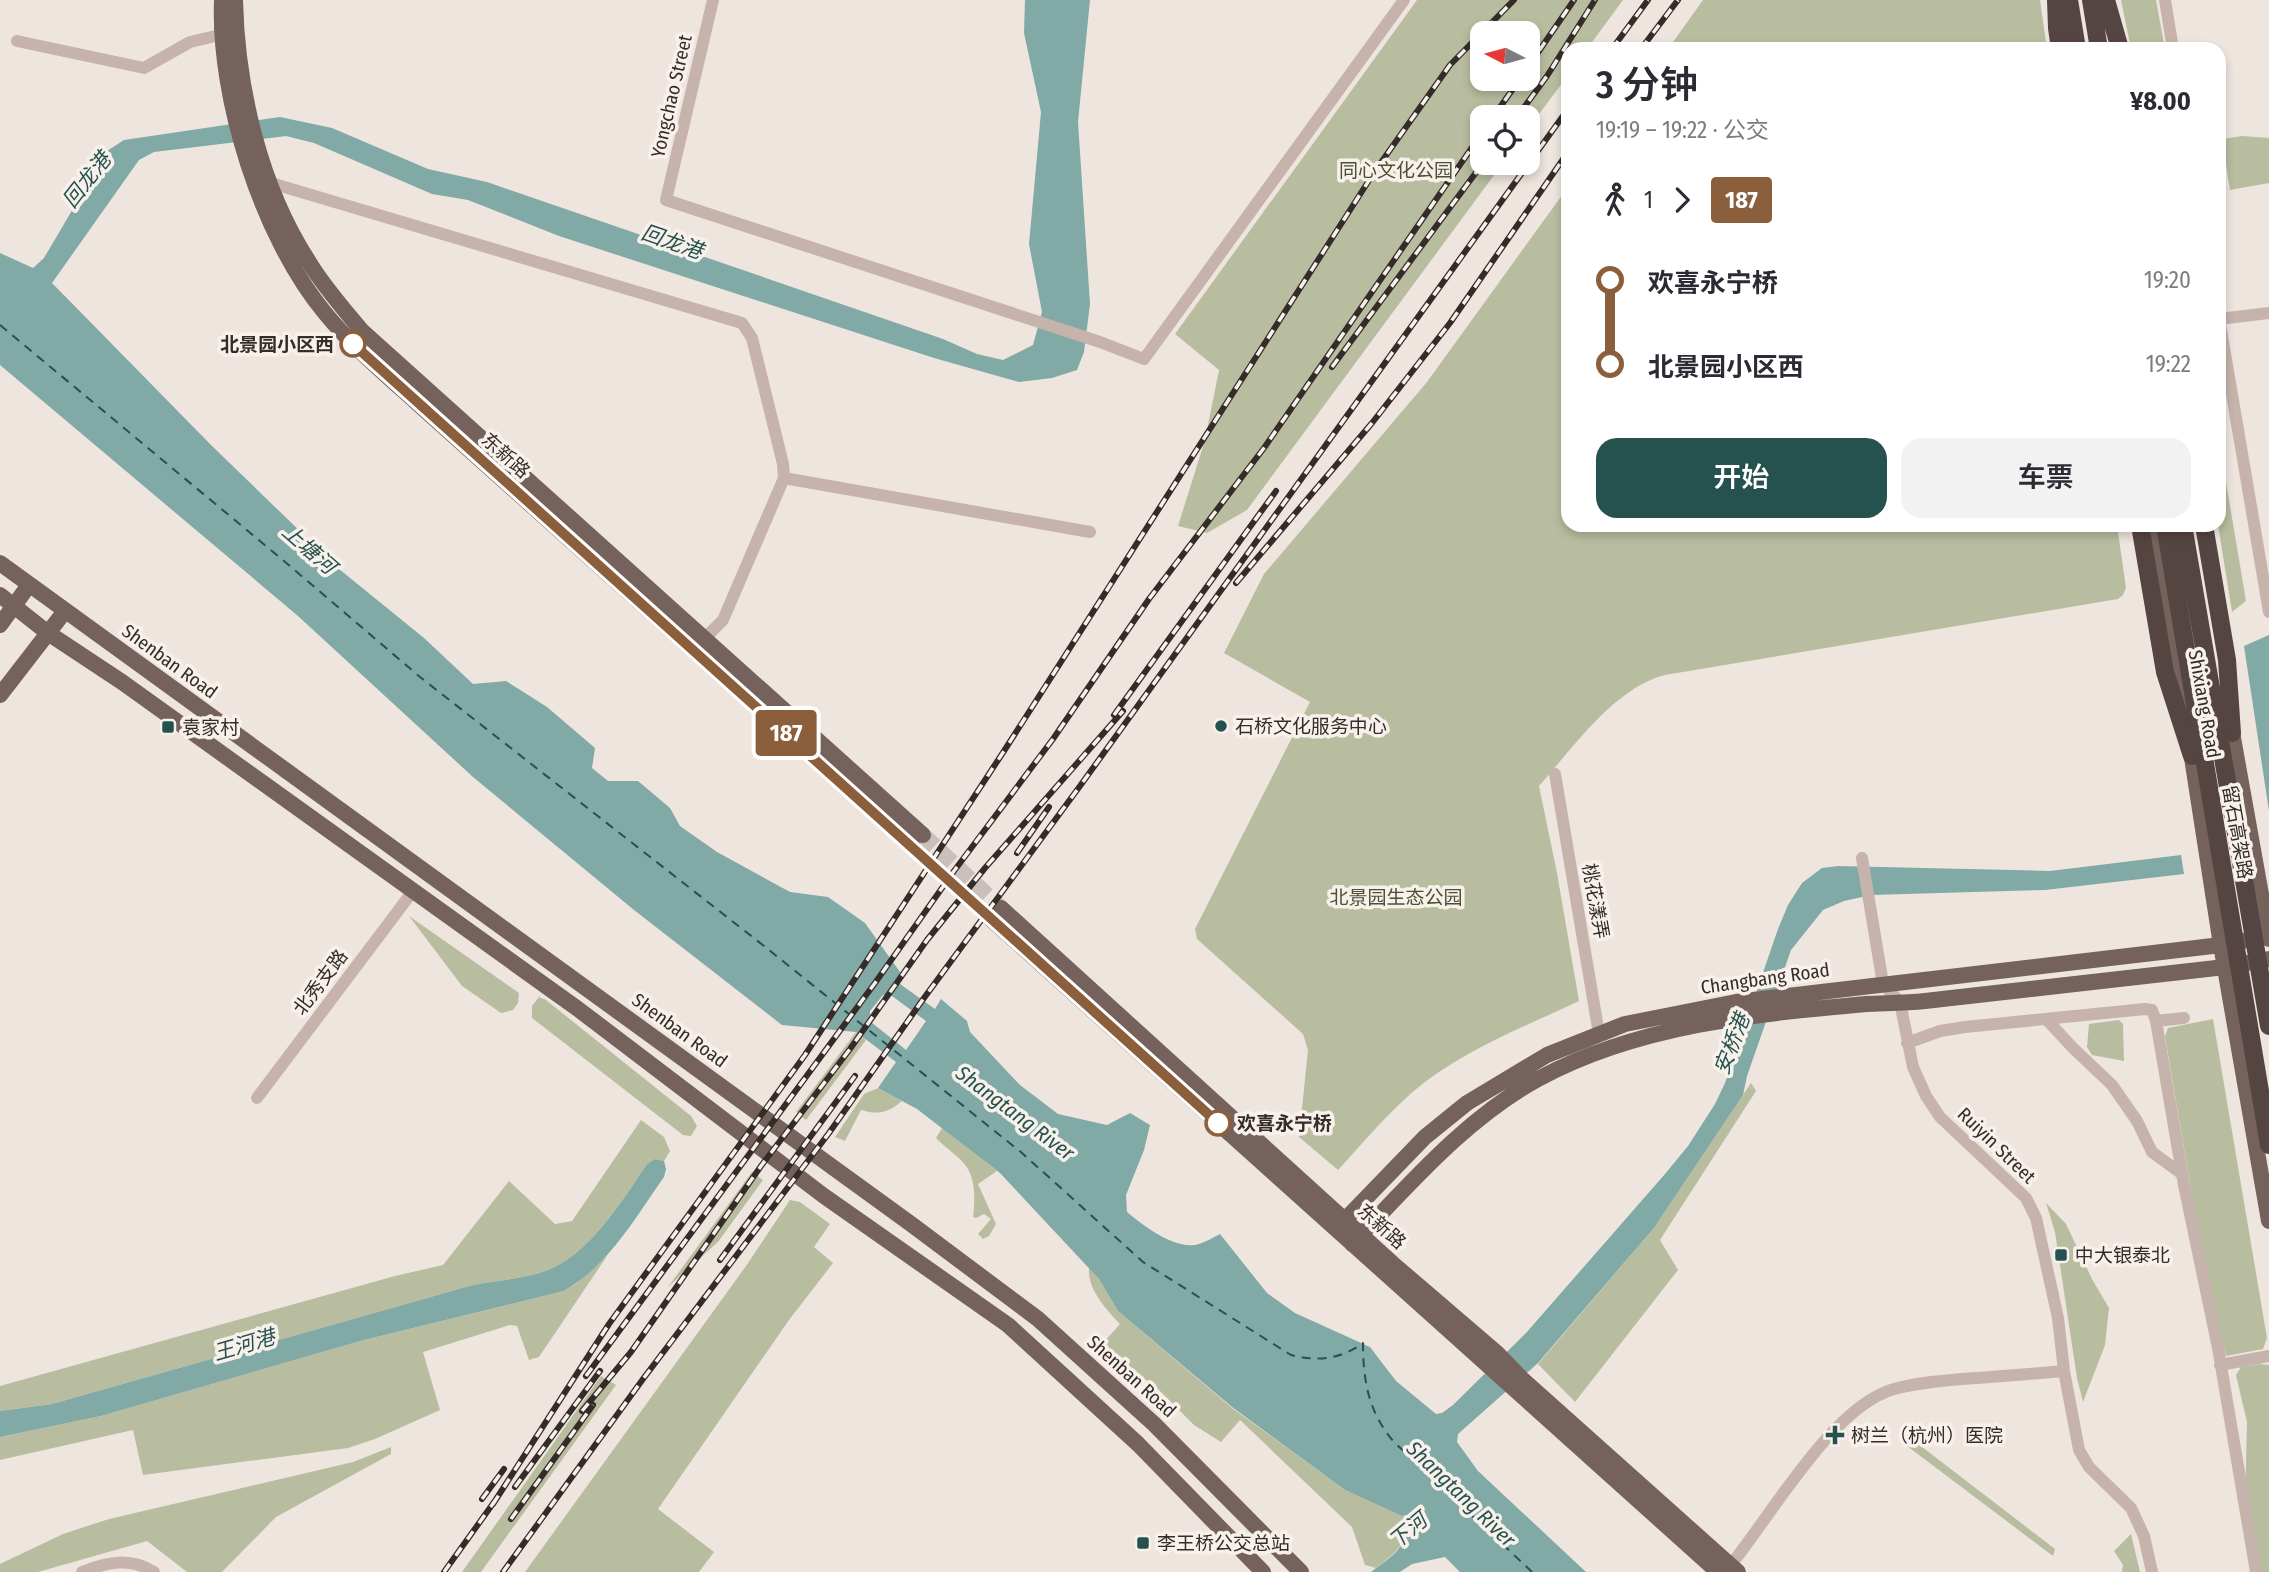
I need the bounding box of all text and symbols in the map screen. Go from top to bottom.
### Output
north arrow [1470,21,1540,91]
map controls [1470,21,1540,175]
street label: Yongchao Street [646,32,697,160]
text: 3 分钟 [1596,62,1698,108]
text: ¥8.00 [2130,86,2191,117]
button: locate [1470,105,1540,175]
text: 19:19 – 19:22 · 公交 [1596,116,1769,144]
water label: 回龙港 [57,145,118,213]
park label: 同心文化公园 [1339,159,1453,182]
icon: walk [1596,181,1634,219]
icon: forward [1663,181,1701,219]
text: 1 [1644,186,1653,214]
text: 187 [1725,186,1758,214]
water label: 回龙港 [638,219,709,266]
text: 19:20 [2144,266,2191,294]
text: 欢喜永宁桥 [1648,268,1778,299]
marker: 北景园小区西 [340,331,366,357]
place label: 北景园小区西 [220,333,334,356]
text: 19:22 [2146,350,2191,378]
text: 北景园小区西 [1648,352,1804,383]
street label: 东新路 [477,428,535,483]
button: 开始 [1596,438,1887,518]
button: 车票 [1901,438,2191,518]
water label: 上塘河 [277,519,344,582]
street label: Shenban Road [118,619,222,704]
street label: Shixiang Road [2184,648,2225,760]
line badge: 187 [746,710,826,756]
place label: 石桥文化服务中心 [1235,715,1387,738]
place label: 袁家村 [182,716,239,739]
marker: 石桥文化服务中心 [1213,718,1229,734]
marker: 袁家村 [160,719,176,735]
text: 187 [770,719,802,747]
street label: 留石高架路 [2218,783,2257,881]
street label: 桃花漾弄 [1578,862,1613,941]
park label: 北景园生态公园 [1329,886,1463,909]
street label: 北秀支路 [288,945,352,1020]
street label: Changbang Road [1699,958,1831,999]
street label: Shenban Road [628,988,732,1073]
water label: 安桥港 [1709,1007,1757,1078]
water label: Shangtang River [950,1059,1080,1166]
street label: Ruiyin Street [1953,1103,2041,1189]
marker: 欢喜永宁桥 [1205,1110,1231,1136]
place label: 欢喜永宁桥 [1237,1112,1332,1135]
street label: 东新路 [1353,1199,1411,1254]
place label: 中大银泰北 [2075,1244,2170,1267]
marker: 中大银泰北 [2053,1247,2069,1263]
water label: 王河港 [210,1323,281,1366]
street label: Shenban Road [1082,1330,1181,1422]
place label: 树兰（杭州）医院 [1851,1424,2003,1447]
marker: 树兰（杭州）医院 [1825,1425,1845,1445]
water label: Shangtang River [1400,1435,1521,1553]
water label: 下河 [1384,1505,1436,1554]
place label: 李王桥公交总站 [1157,1532,1290,1555]
marker: 李王桥公交总站 [1135,1535,1151,1551]

